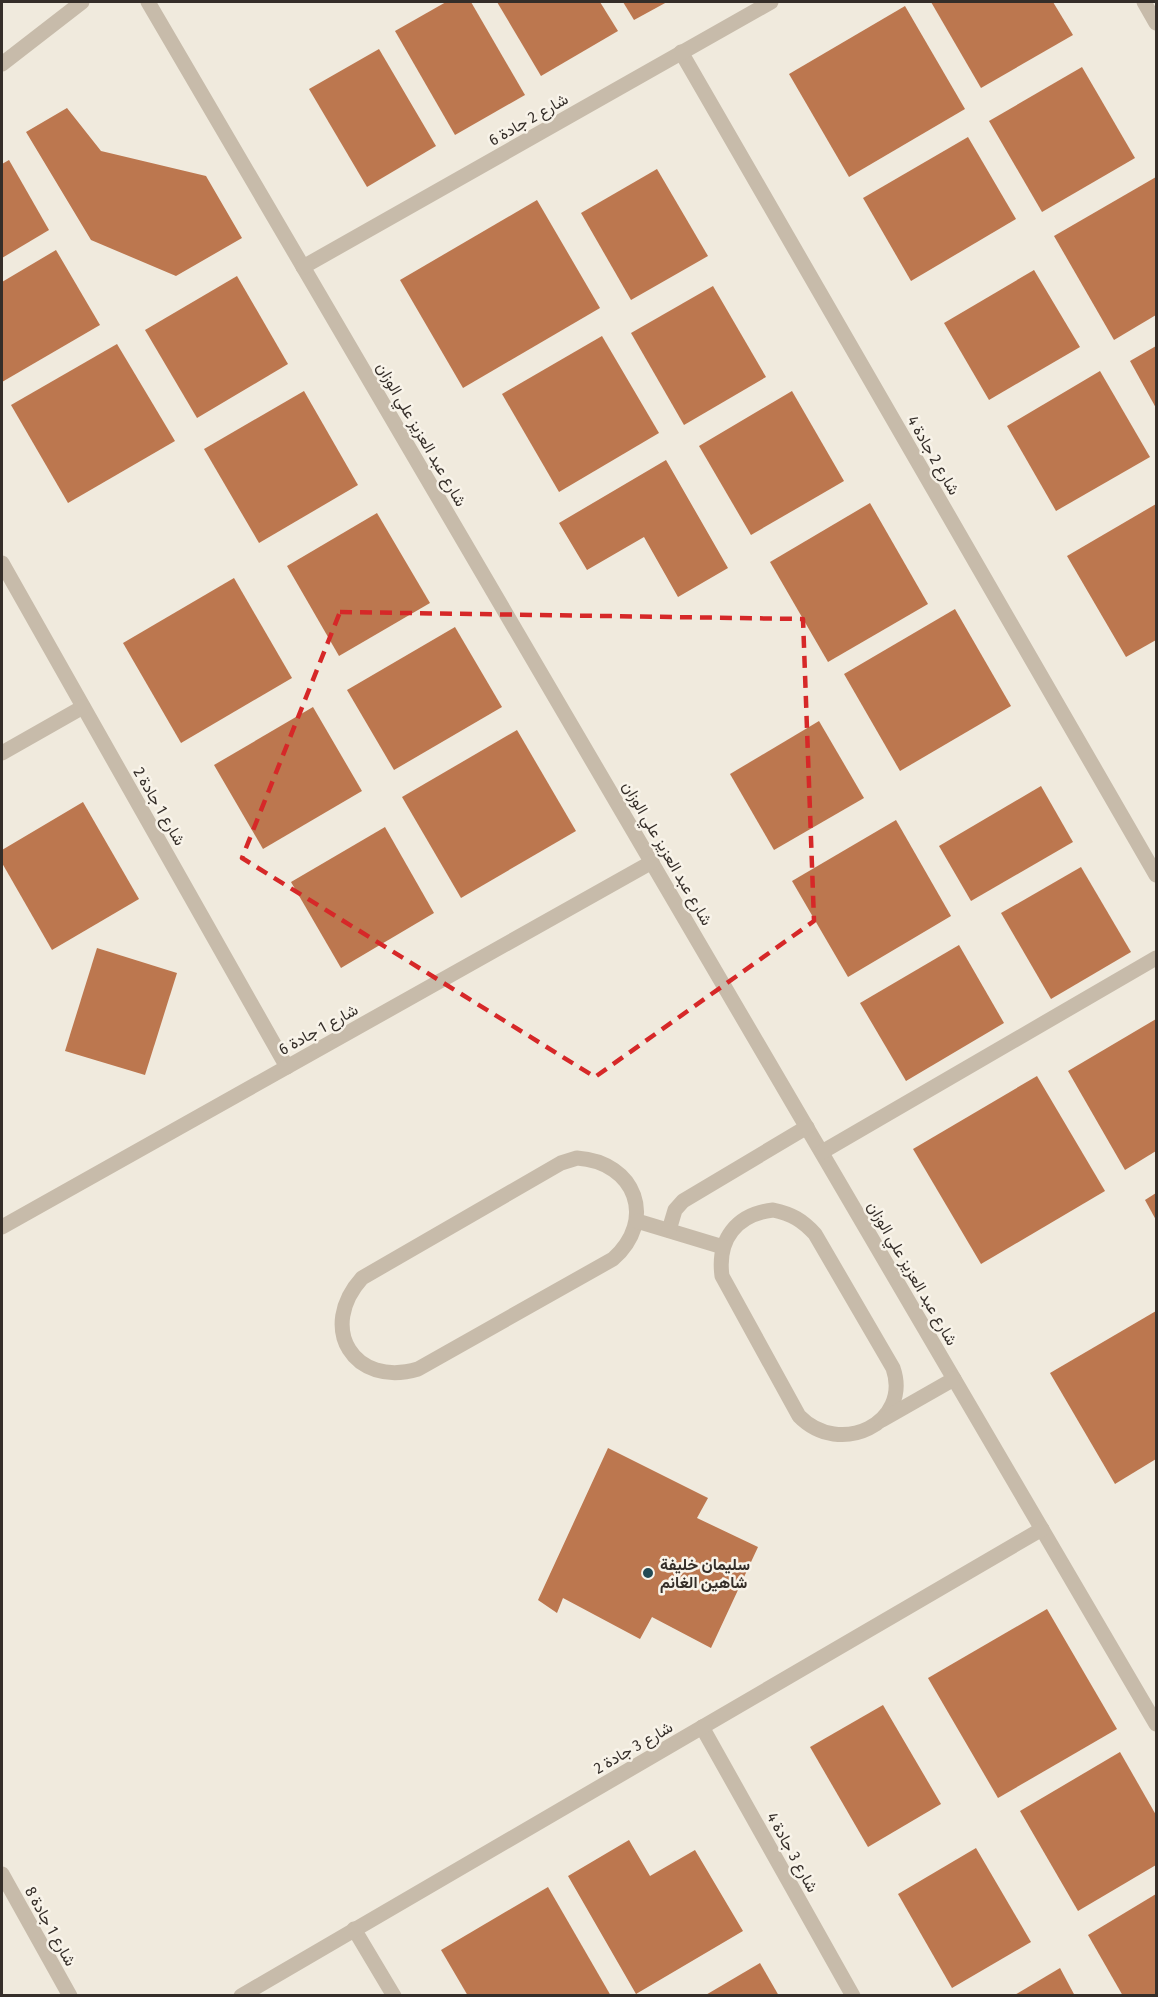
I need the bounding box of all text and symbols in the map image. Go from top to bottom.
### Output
street label: شارع 2 جادة 6 [485,89,572,152]
street label: شارع عبد العزيز علي الوزان [369,359,471,512]
street label: شارع 2 جادة 4 [902,412,964,499]
street label: شارع 1 جادة 2 [128,764,189,850]
street label: شارع عبد العزيز علي الوزان [615,778,717,931]
street label: شارع 1 جادة 6 [275,1000,362,1061]
street label: شارع عبد العزيز علي الوزان [860,1198,962,1351]
place label: سليمان خليفة شاهين الغانم [660,1555,750,1593]
marker: سليمان خليفة شاهين الغانم [641,1566,655,1580]
street label: شارع 3 جادة 2 [590,1717,677,1779]
street label: شارع 3 جادة 4 [761,1809,822,1897]
street label: شارع 1 جادة 8 [19,1883,80,1970]

